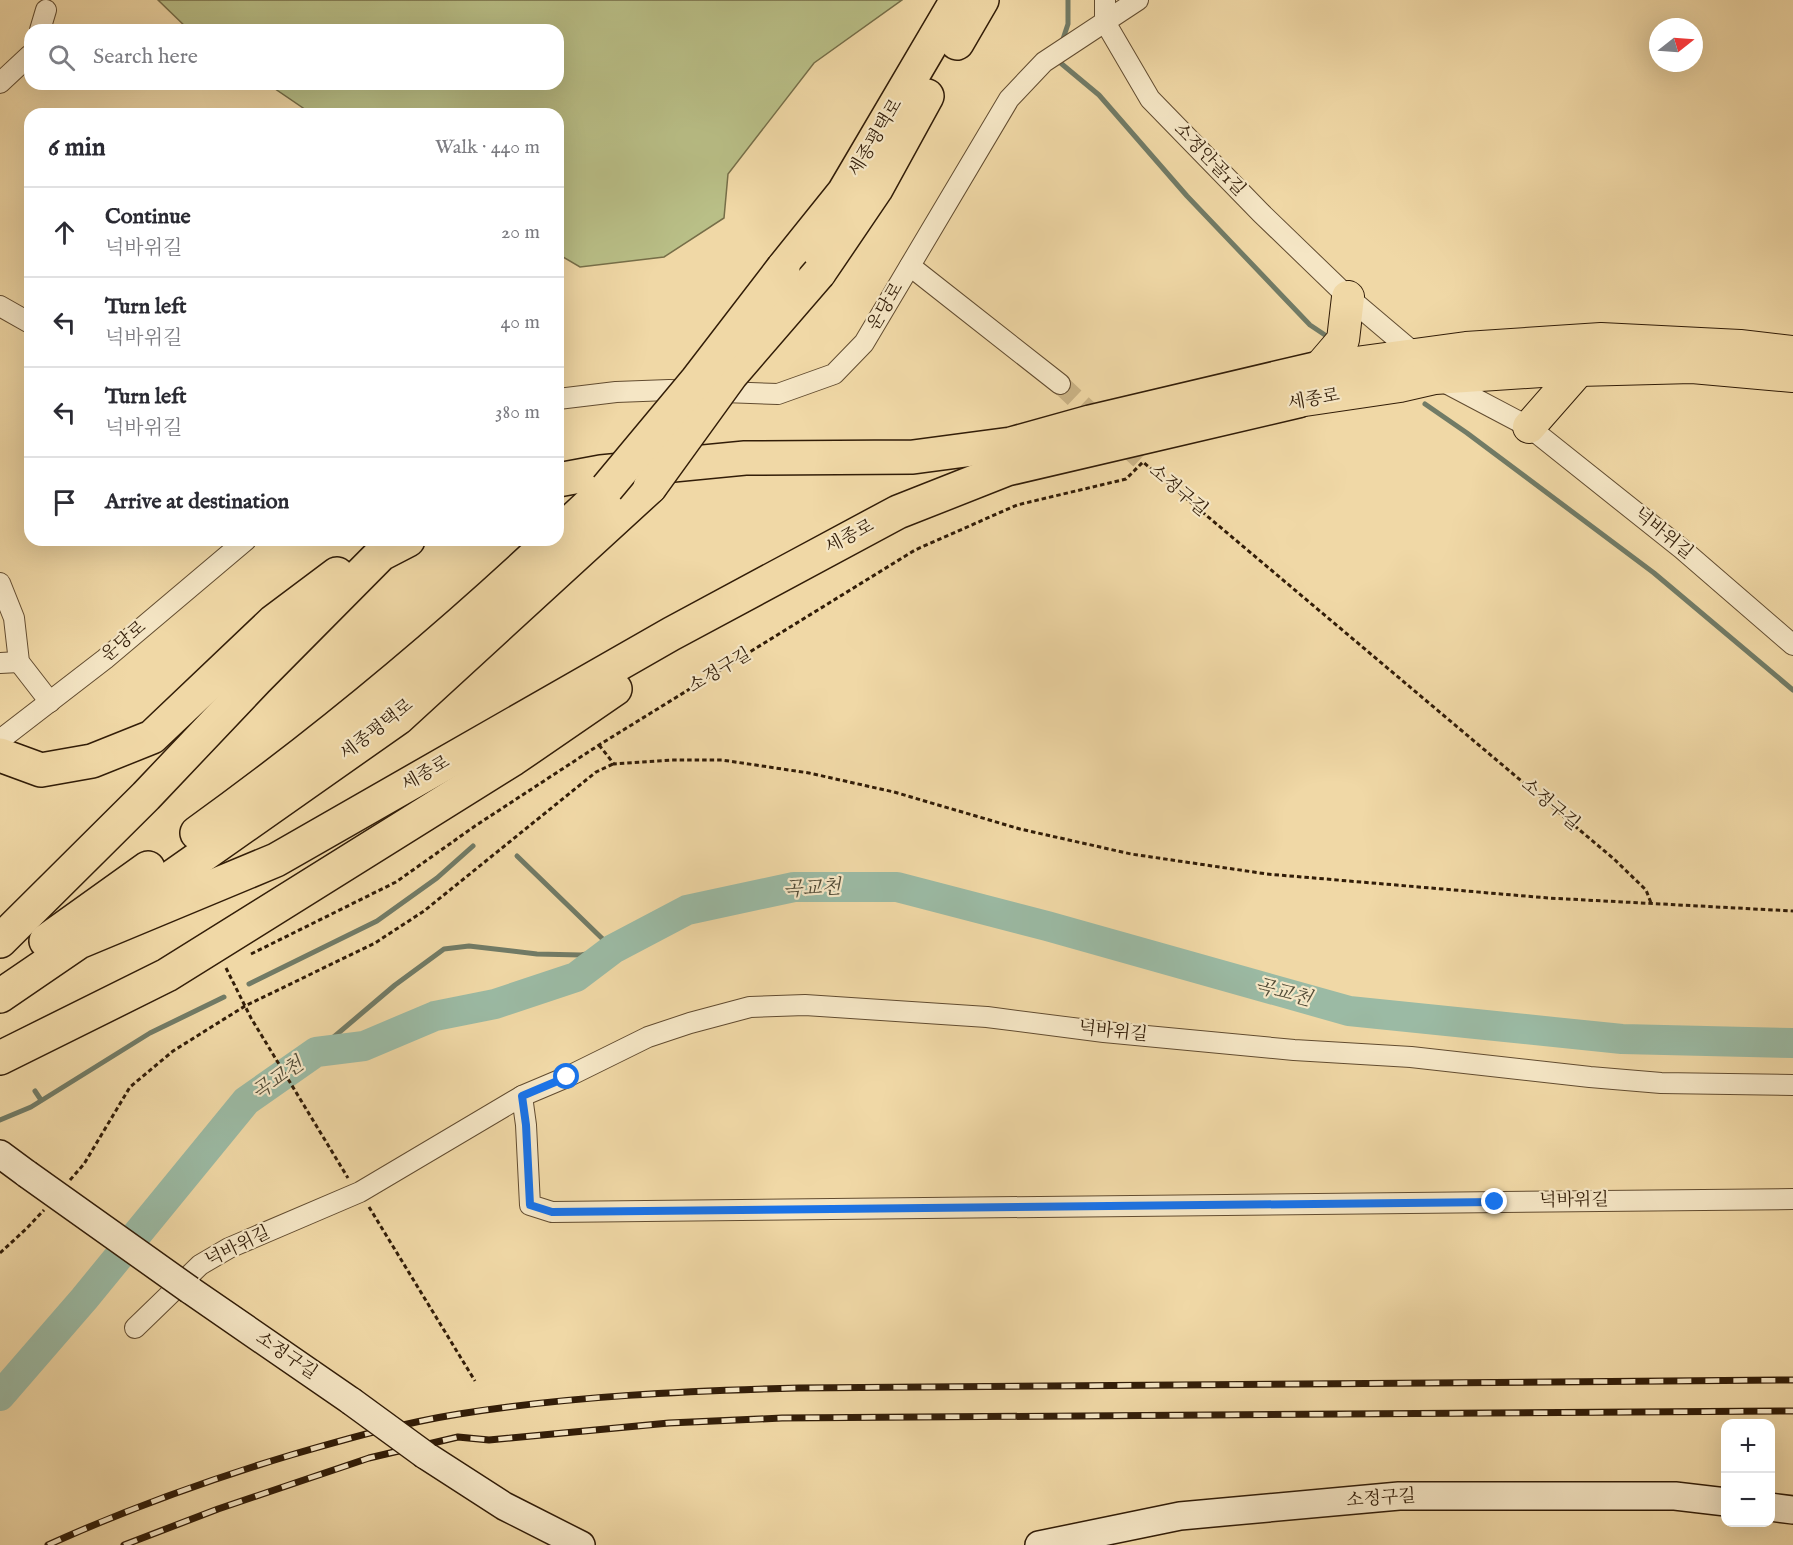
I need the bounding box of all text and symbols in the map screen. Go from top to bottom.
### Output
north arrow [1649,18,1703,72]
search box [24,24,564,90]
icon: search [45,41,78,74]
text: Search here [93,43,198,71]
street label: 세종평택로 [844,95,908,181]
street label: 소정안골1길 [1168,118,1250,202]
text: 6 min [48,131,106,164]
text: Walk · 440 m [435,135,540,160]
text: Continue [105,203,191,231]
icon: ahead [48,216,81,249]
text: 20 m [501,220,540,245]
text: 넉바위길 [105,236,182,261]
street label: 운당로 [863,279,909,335]
text: Turn left [105,293,187,321]
icon: left [48,306,81,339]
text: 40 m [501,310,540,335]
text: 넉바위길 [105,326,182,351]
text: Turn left [105,383,187,411]
street label: 세종로 [1286,384,1342,416]
icon: left [48,396,81,429]
text: 380 m [495,400,540,425]
text: 넉바위길 [105,416,182,441]
street label: 소정구길 [1144,460,1212,522]
icon: arrive [48,486,81,519]
text: Arrive at destination [105,488,289,516]
street label: 넉바위길 [1629,503,1697,565]
street label: 세종로 [822,515,878,559]
street label: 운당로 [97,616,151,668]
street label: 소정구길 [684,643,756,699]
street label: 세종평택로 [336,694,418,766]
street label: 세종로 [398,751,454,797]
street label: 소정구길 [1516,774,1584,836]
water label: 곡교천 [782,875,843,903]
water label: 곡교천 [1252,973,1316,1013]
street label: 넉바위길 [1077,1017,1149,1047]
water label: 곡교천 [247,1051,310,1106]
route start [553,1063,579,1089]
route end [1481,1188,1507,1214]
street label: 넉바위길 [1539,1189,1609,1213]
street label: 넉바위길 [202,1221,274,1273]
street label: 소정구길 [251,1327,321,1385]
map controls [1721,1419,1775,1527]
button: + [1721,1419,1775,1473]
button: − [1721,1473,1775,1527]
street label: 소정구길 [1346,1485,1416,1513]

